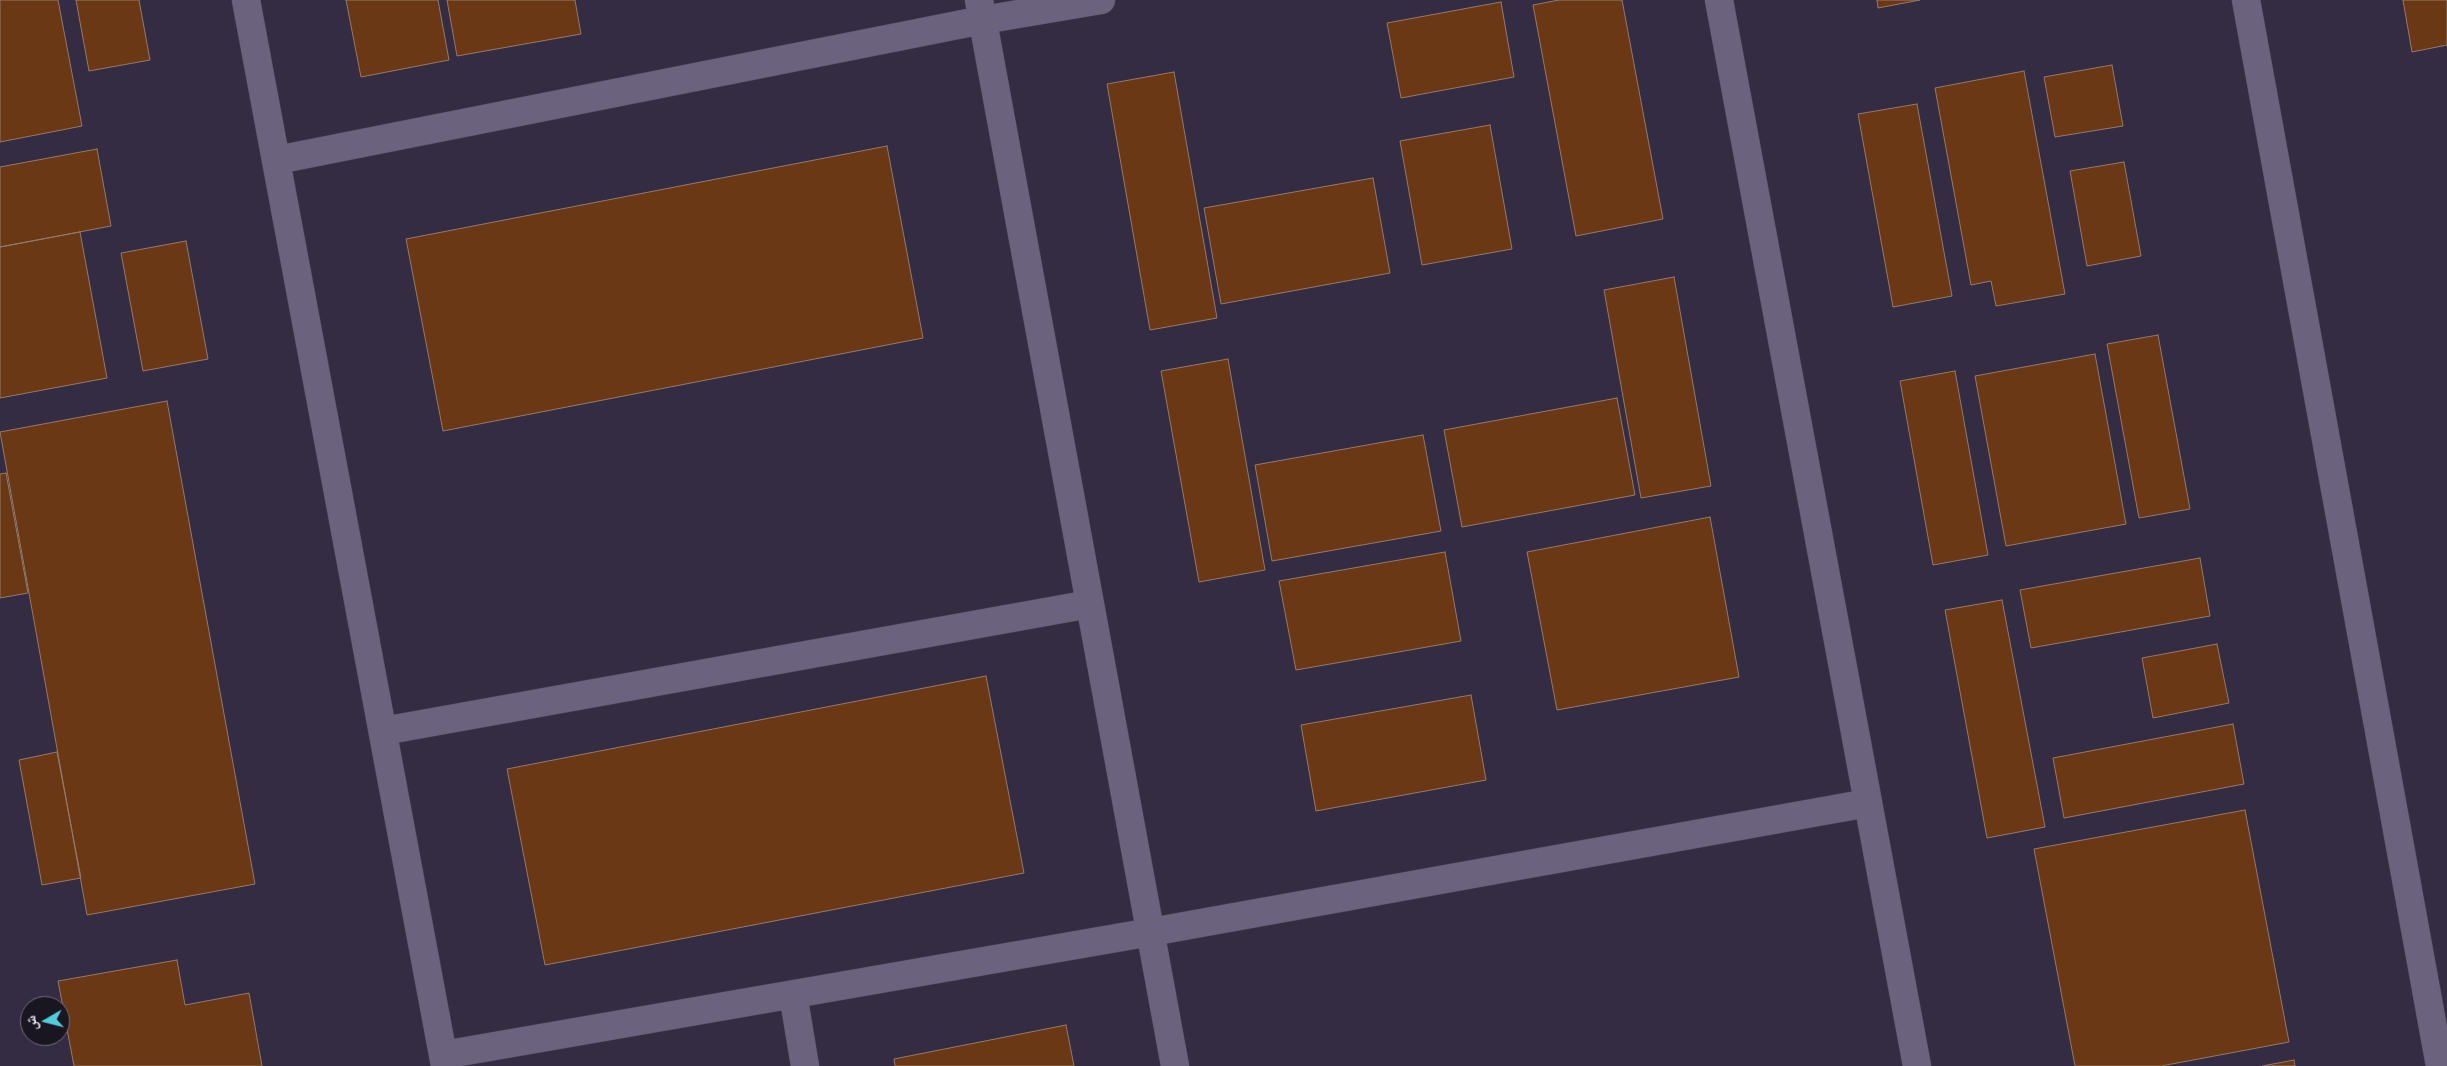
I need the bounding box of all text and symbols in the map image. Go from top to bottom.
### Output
north arrow [20,996,70,1046]
text: ش [22,1014,40,1031]

